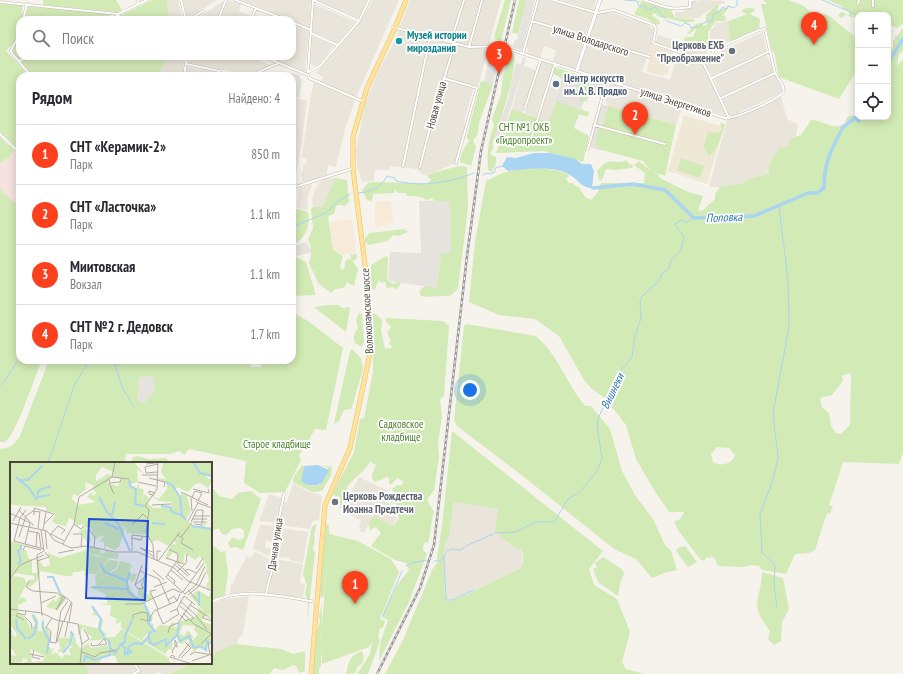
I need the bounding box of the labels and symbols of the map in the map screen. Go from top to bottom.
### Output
pin: 4 [801,12,827,45]
street label: улица Володарского [551,21,631,59]
place label: Музей истории мироздания [407,28,467,55]
marker: Музей истории мироздания [394,36,404,46]
place label: Церковь ЕХБ "Преображение" [657,38,724,65]
pin: 3 [486,41,512,74]
marker: Церковь ЕХБ "Преображение" [727,46,737,56]
place label: Центр искусств им. А. В. Прядко [564,71,627,98]
marker: Центр искусств им. А. В. Прядко [551,79,561,89]
street label: Новая улица [423,80,449,130]
street label: улица Энергетиков [639,84,714,120]
pin: 2 [622,102,648,135]
park label: СНТ №1 ОКБ «Гидропроект» [495,120,553,147]
water label: Поповка [706,209,744,225]
street label: Волоколамское шоссе [358,267,376,354]
water label: Вишнеки [597,369,628,411]
your location [460,380,480,400]
park label: Садковское кладбище [378,417,424,444]
park label: Старое кладбище [243,437,311,451]
inset map [10,462,212,664]
place label: Церковь Рождества Иоанна Предтечи [343,489,423,516]
marker: Церковь Рождества Иоанна Предтечи [330,497,340,507]
street label: Дачная улица [264,517,286,571]
pin: 1 [342,571,368,604]

